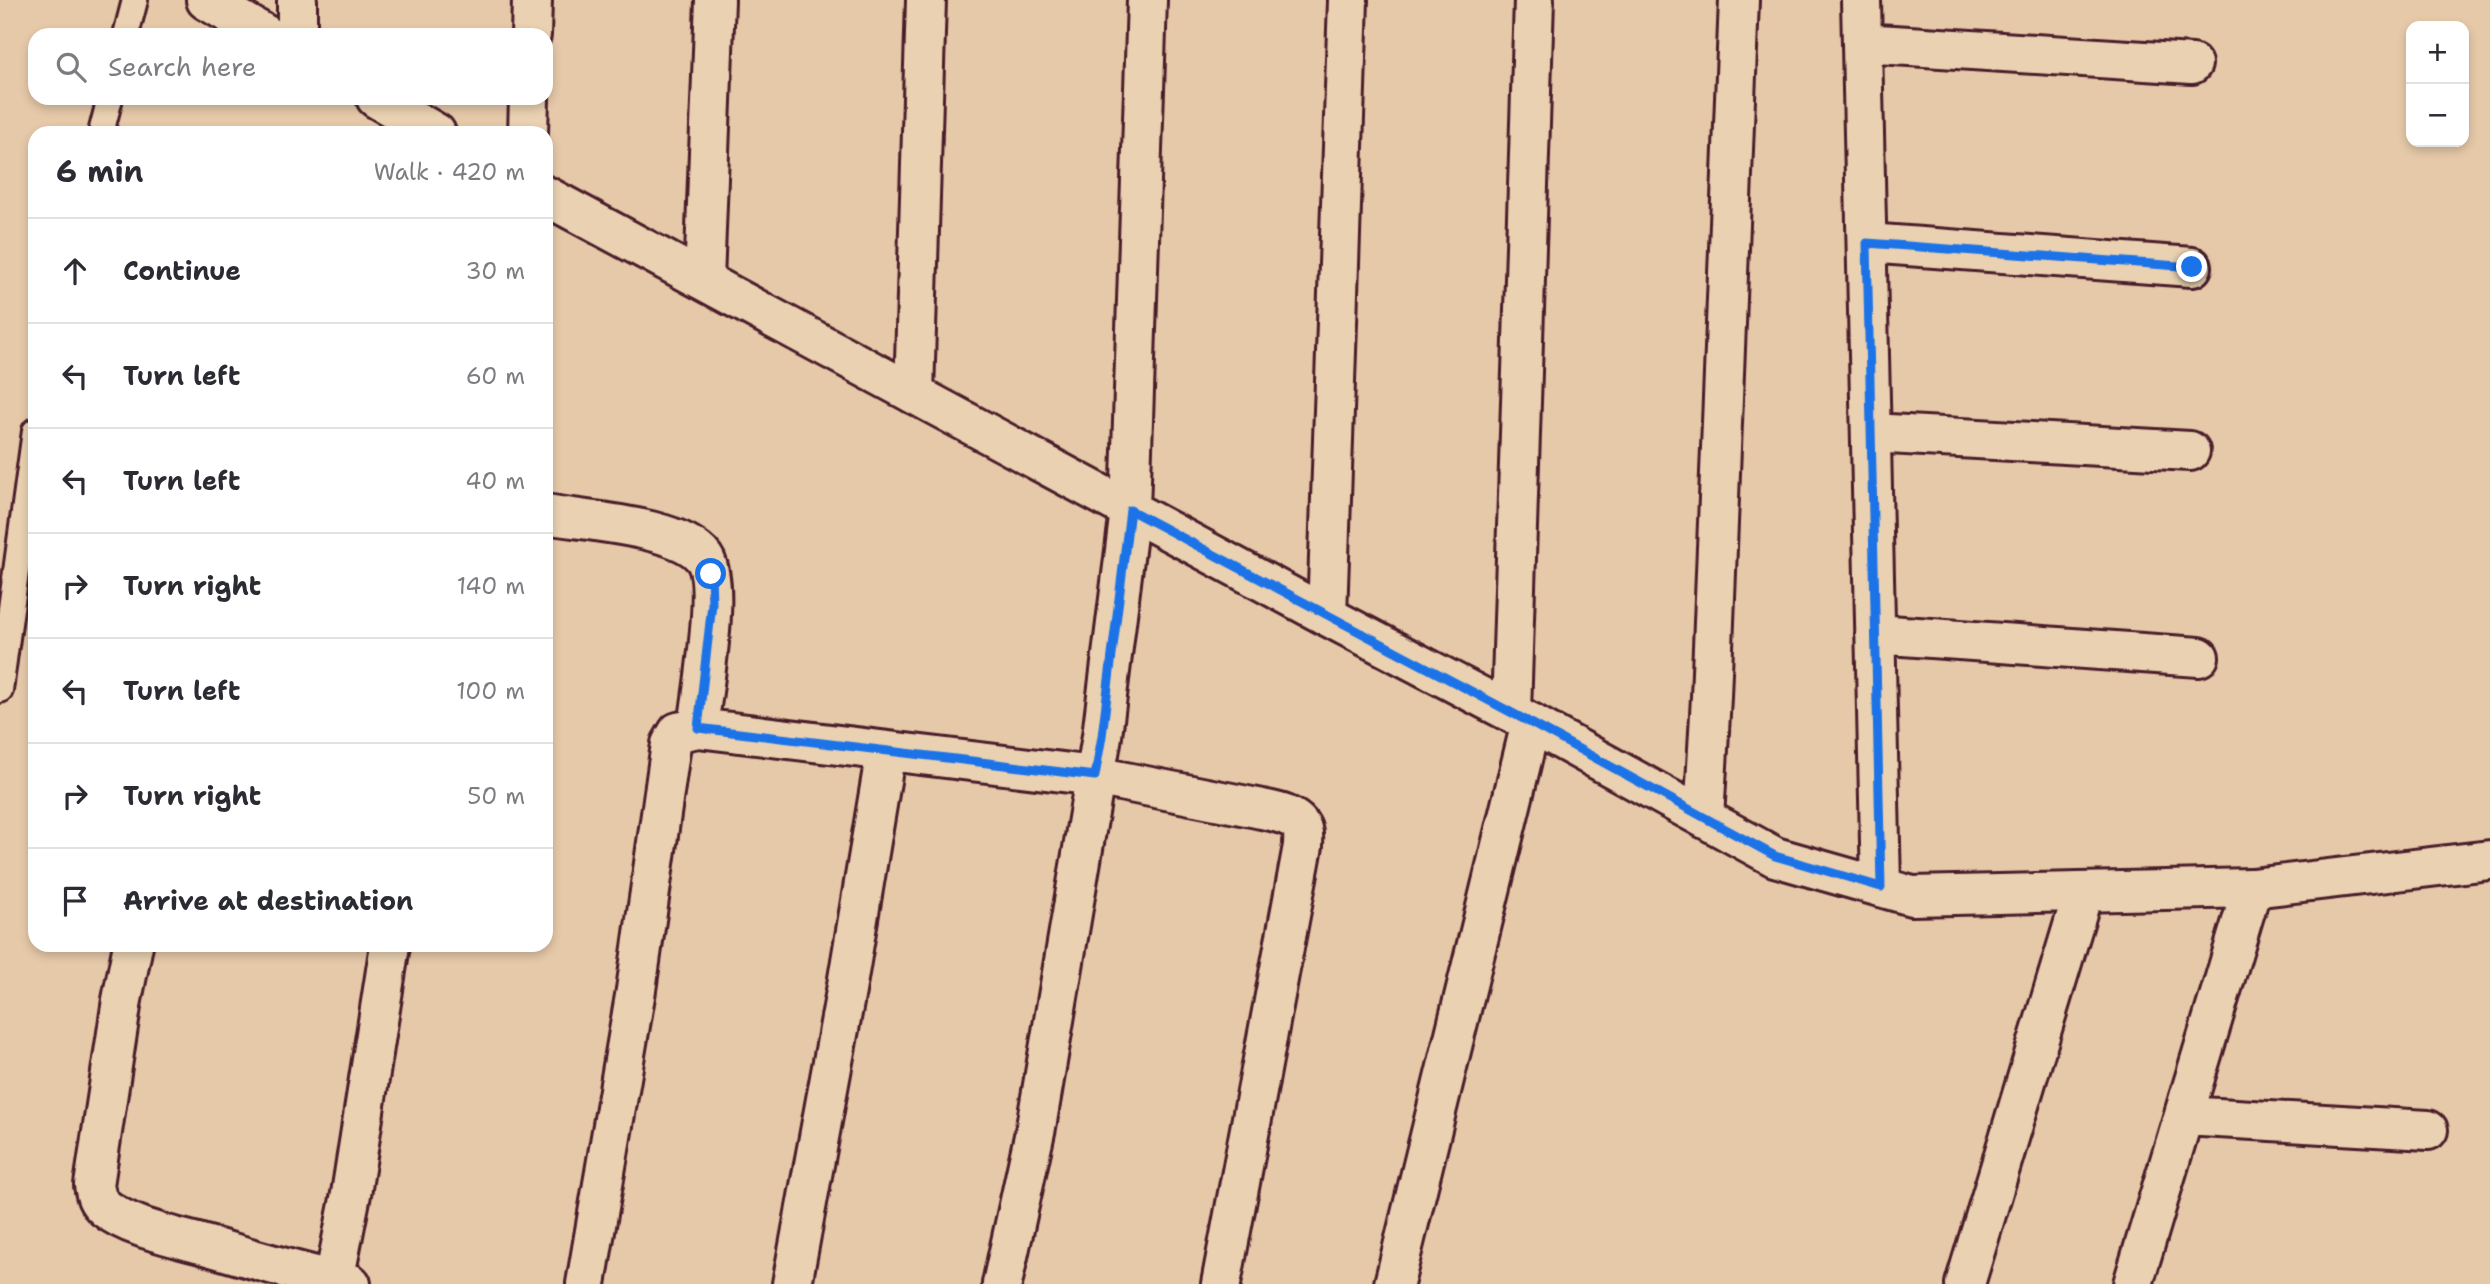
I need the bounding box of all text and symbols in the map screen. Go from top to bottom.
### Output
map controls [2406,21,2469,147]
button: + [2406,21,2469,84]
search box [28,28,553,105]
icon: search [52,48,90,86]
text: Search here [108,49,257,84]
button: − [2406,84,2469,147]
text: 6 min [56,151,143,192]
text: Walk · 420 m [374,157,525,187]
route end [2176,251,2207,282]
icon: ahead [56,252,94,290]
text: Continue [123,253,241,288]
text: 30 m [466,256,525,286]
icon: left [56,357,94,395]
text: Turn left [123,358,240,393]
text: 60 m [466,361,525,391]
icon: left [56,462,94,500]
text: Turn left [123,463,240,498]
text: 40 m [465,466,525,496]
route start [695,558,726,589]
icon: right [56,567,94,605]
text: Turn right [123,568,261,603]
text: 140 m [457,571,525,601]
icon: left [56,672,94,710]
text: Turn left [123,673,240,708]
text: 100 m [456,676,525,706]
icon: right [56,777,94,815]
text: Turn right [123,778,261,813]
text: 50 m [467,781,525,811]
icon: arrive [56,882,94,920]
text: Arrive at destination [123,883,413,918]

